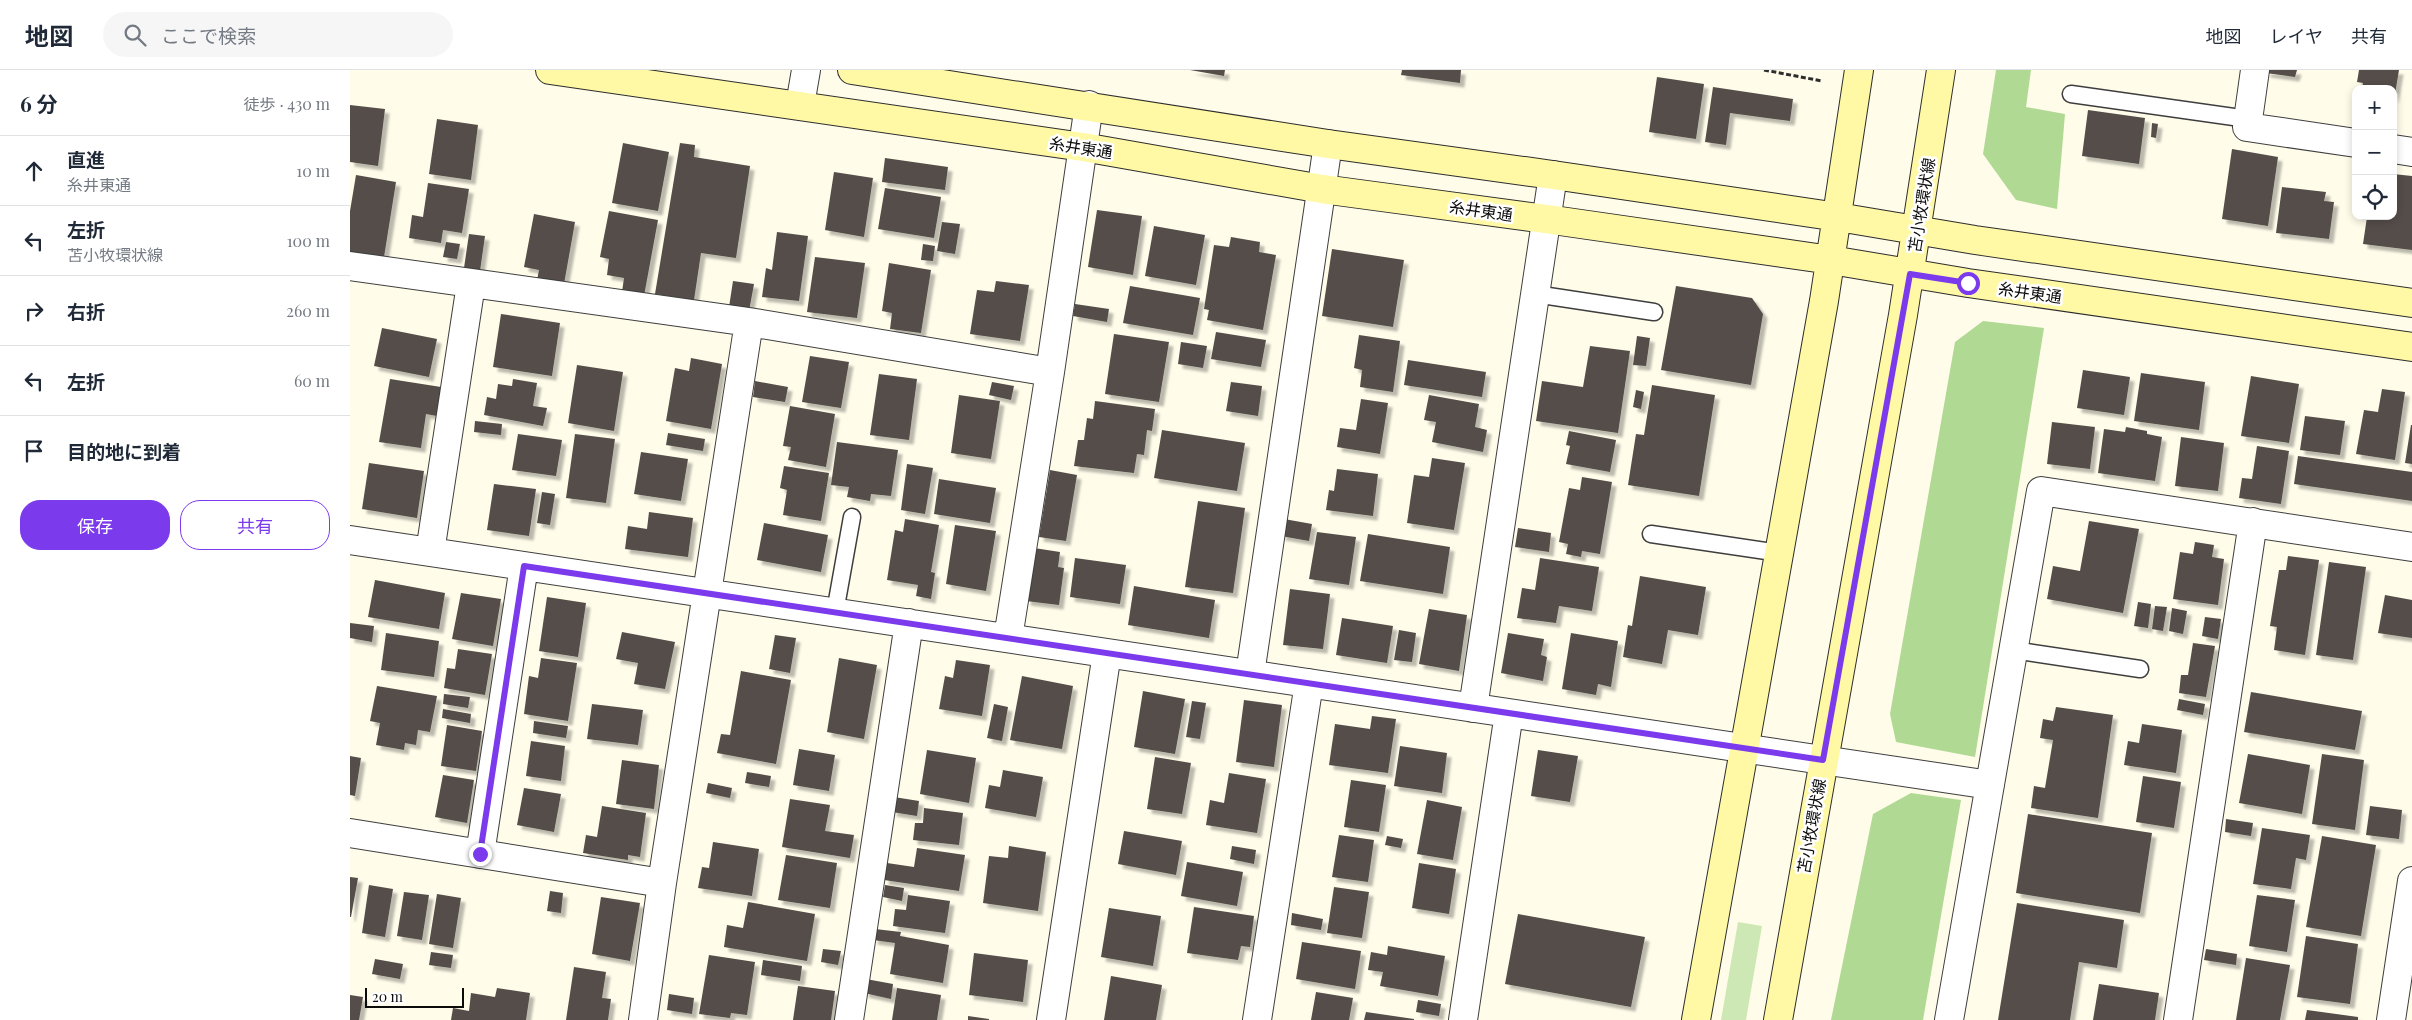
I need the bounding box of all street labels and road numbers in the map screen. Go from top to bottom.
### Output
street label: 糸井東通 [1048,132,1114,162]
street label: 苫小牧環状線 [1903,156,1939,254]
street label: 糸井東通 [1448,195,1514,225]
street label: 糸井東通 [1997,277,2063,307]
street label: 苫小牧環状線 [1792,777,1830,875]

